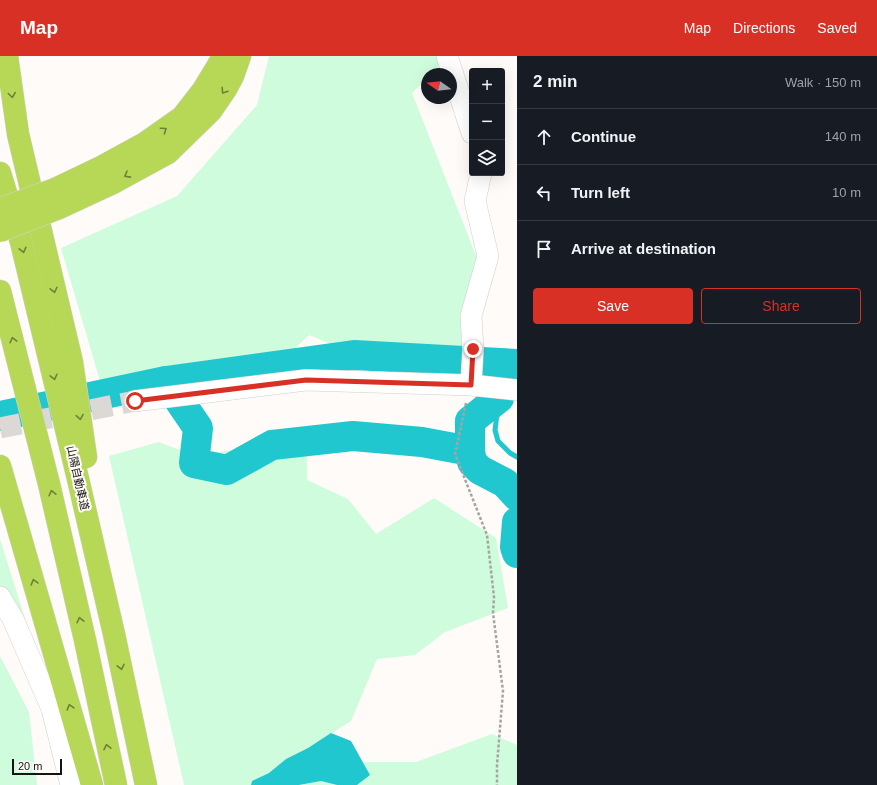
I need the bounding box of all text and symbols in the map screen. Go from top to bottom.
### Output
text: Map [20,17,58,38]
text: Map [684,20,711,36]
text: Directions [733,20,795,36]
text: Saved [817,20,857,36]
north arrow [421,68,457,104]
map controls [469,68,505,176]
button: + [469,68,505,104]
text: 2 min [533,72,577,91]
text: Walk · 150 m [785,75,861,90]
one-way arrow [221,87,229,94]
one-way arrow [7,92,16,98]
button: − [469,104,505,140]
icon: ahead [533,126,555,148]
one-way arrow [159,128,166,135]
text: Continue [571,128,636,145]
text: 140 m [825,129,861,144]
button: layers [469,140,505,176]
one-way arrow [124,171,131,178]
icon: left [533,182,555,204]
text: Turn left [571,184,630,201]
text: 10 m [832,185,861,200]
icon: arrive [533,238,555,260]
text: Arrive at destination [571,240,716,257]
one-way arrow [19,247,27,254]
one-way arrow [50,287,58,293]
button: Save [533,288,693,324]
button: Share [701,288,861,324]
one-way arrow [9,337,17,343]
route end [464,340,482,358]
one-way arrow [49,374,57,380]
route start [126,392,144,410]
one-way arrow [75,414,84,420]
street label: 山陽自動車道 [65,444,91,512]
one-way arrow [48,490,56,496]
one-way arrow [30,579,39,586]
one-way arrow [77,617,85,623]
one-way arrow [117,664,125,670]
one-way arrow [66,704,75,711]
one-way arrow [104,744,112,750]
scale bar [12,757,62,776]
text: 20 m [18,760,42,772]

